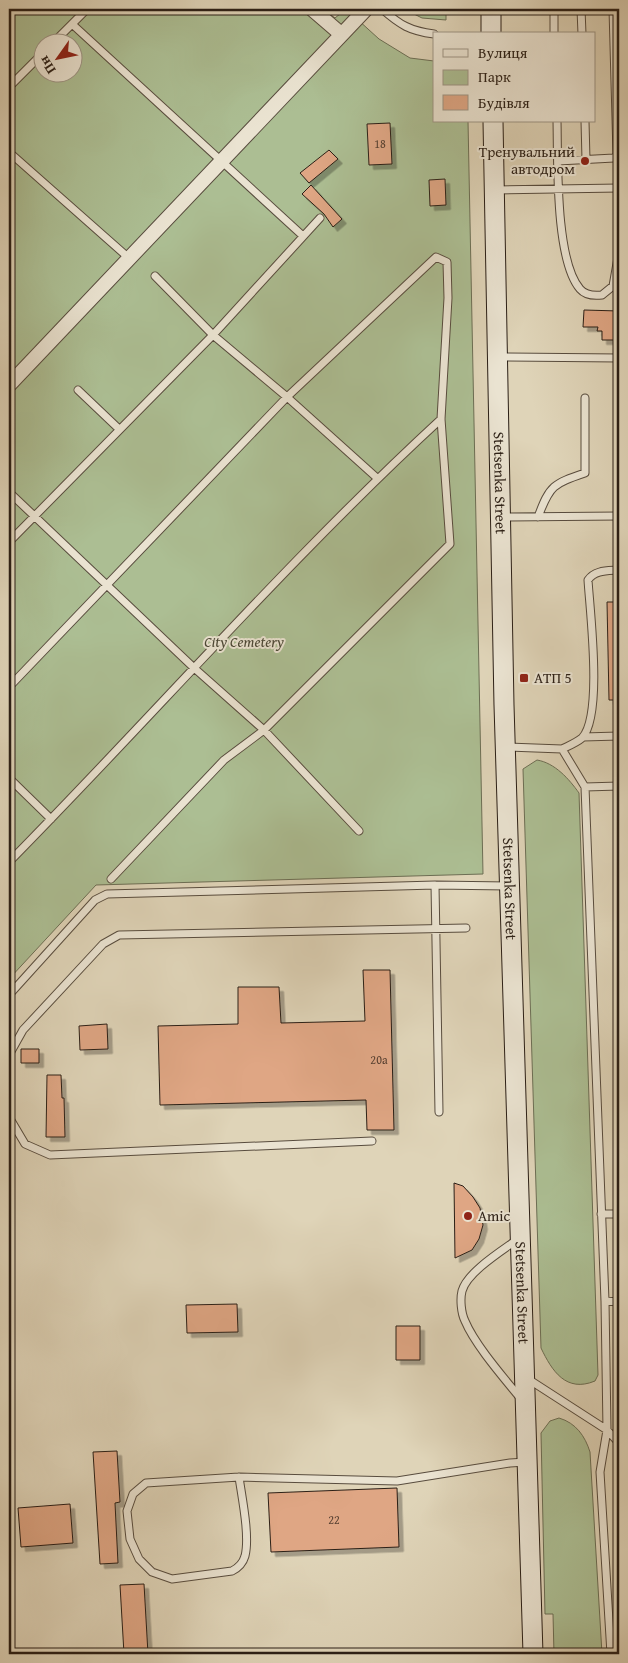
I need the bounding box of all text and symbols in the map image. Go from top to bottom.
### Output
north arrow [32,32,82,82]
legend [433,32,596,122]
text: Вулиця [478,42,528,63]
text: Пн [34,52,60,78]
text: Парк [478,66,511,87]
text: Будівля [478,92,530,113]
house number: 18 [374,135,386,152]
place label: Тренувальний автодром [479,141,575,179]
marker: Тренувальний автодром [579,155,591,167]
street label: Stetsenka Street [489,432,512,535]
park label: City Cemetery [204,631,284,652]
place label: АТП 5 [534,667,572,688]
marker: АТП 5 [518,672,530,684]
street label: Stetsenka Street [498,837,522,941]
house number: 20а [370,1051,388,1068]
place label: Amic [478,1205,511,1226]
marker: Amic [462,1210,474,1222]
street label: Stetsenka Street [510,1241,535,1345]
house number: 22 [328,1511,340,1528]

